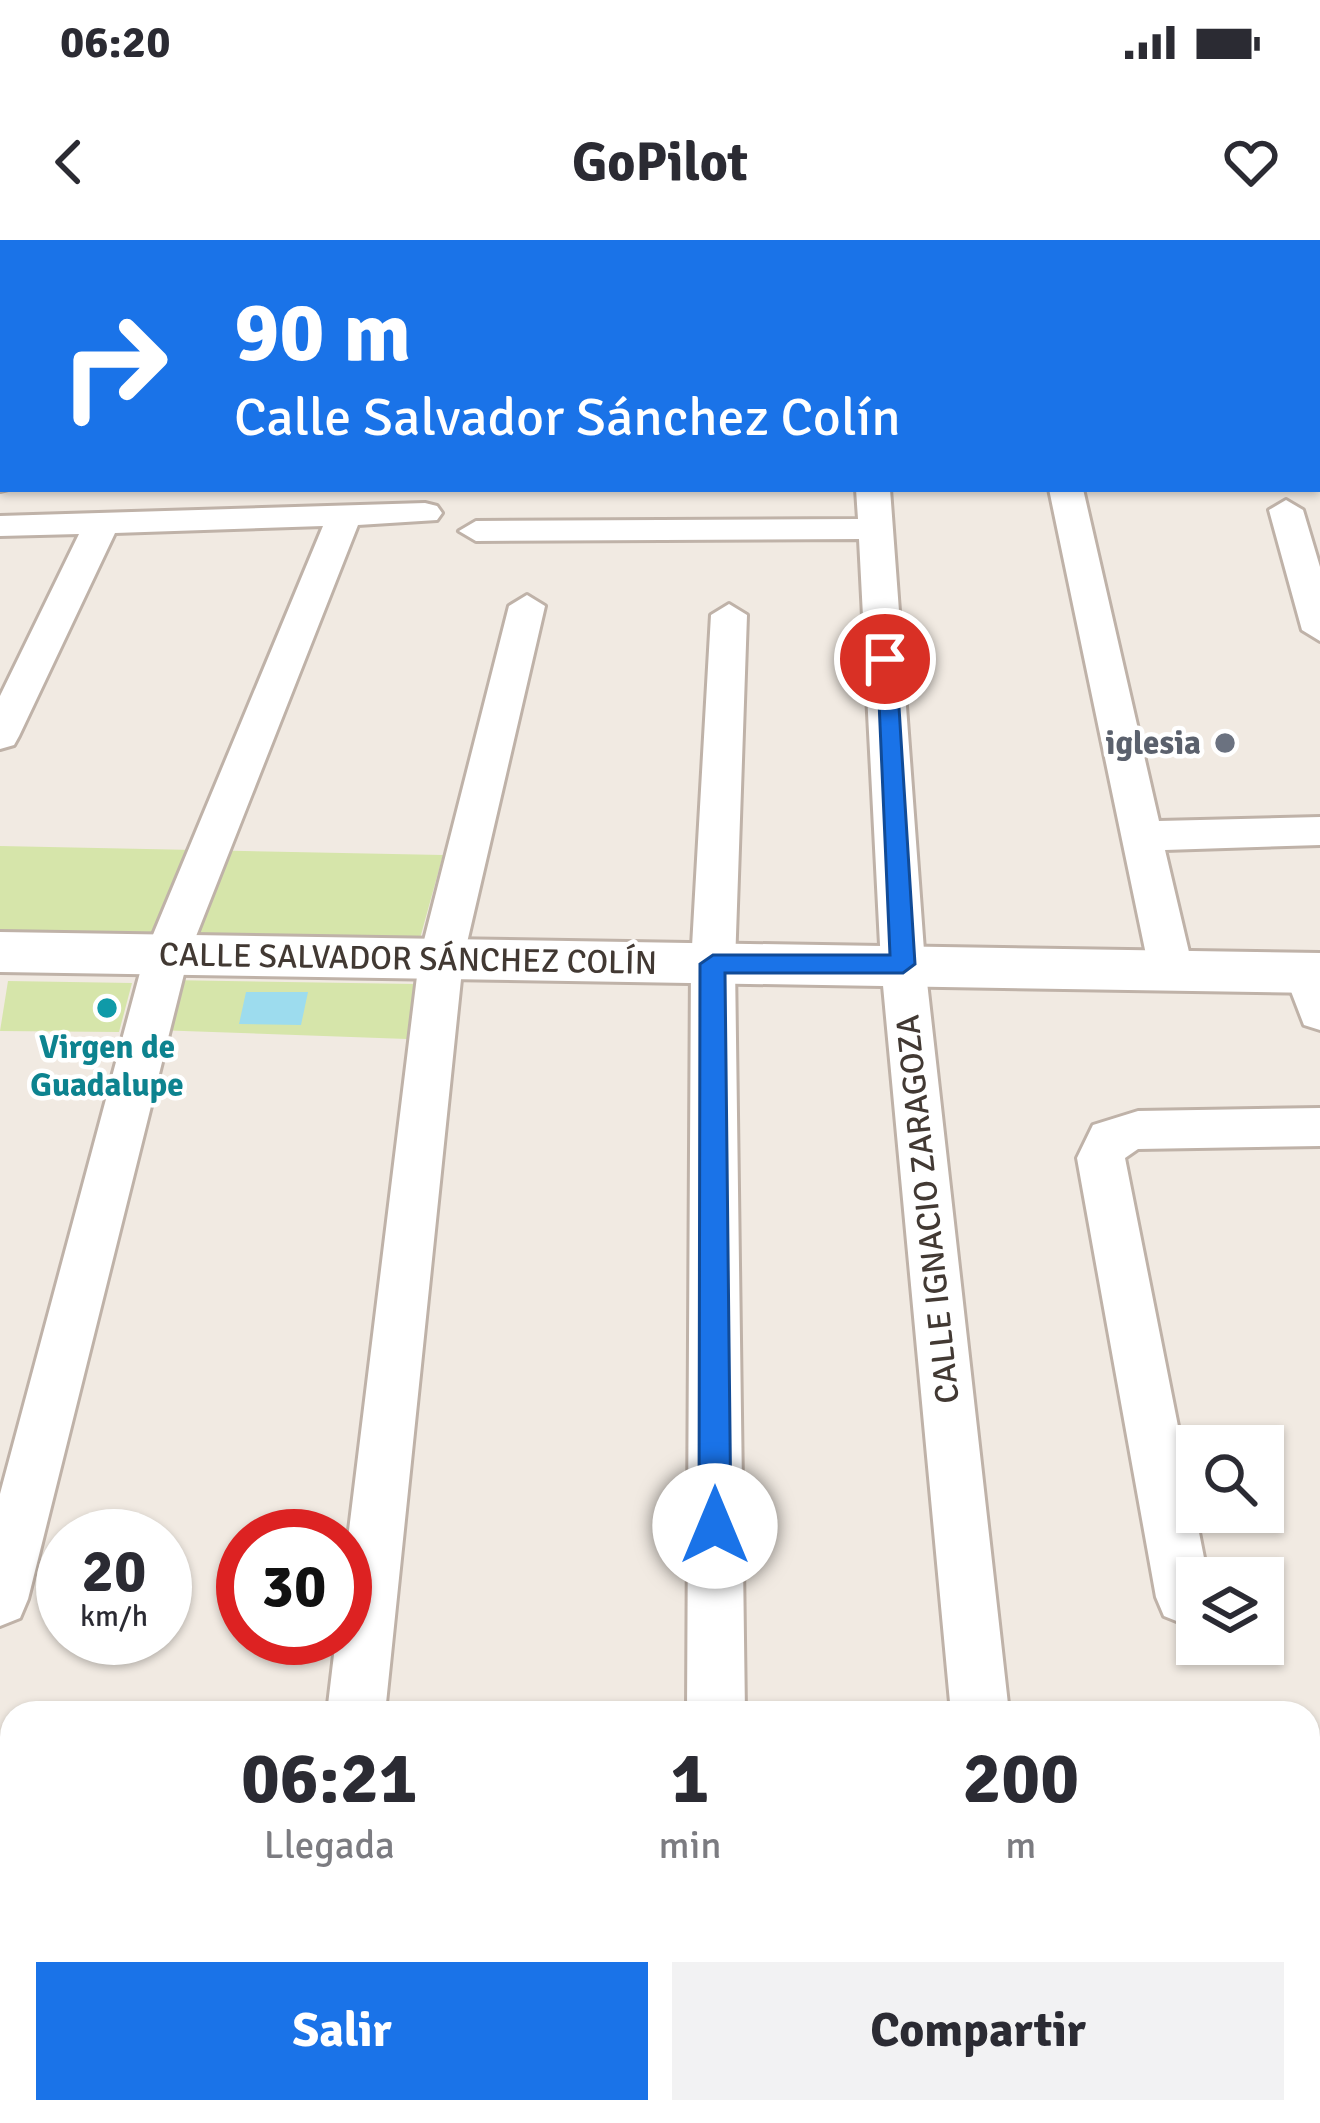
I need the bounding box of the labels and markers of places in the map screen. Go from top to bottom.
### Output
pin [834,608,936,710]
place label: iglesia [1106,723,1201,764]
marker: iglesia [1212,730,1238,756]
marker: Virgen de Guadalupe [94,995,120,1021]
place label: Virgen de Guadalupe [30,1027,184,1106]

